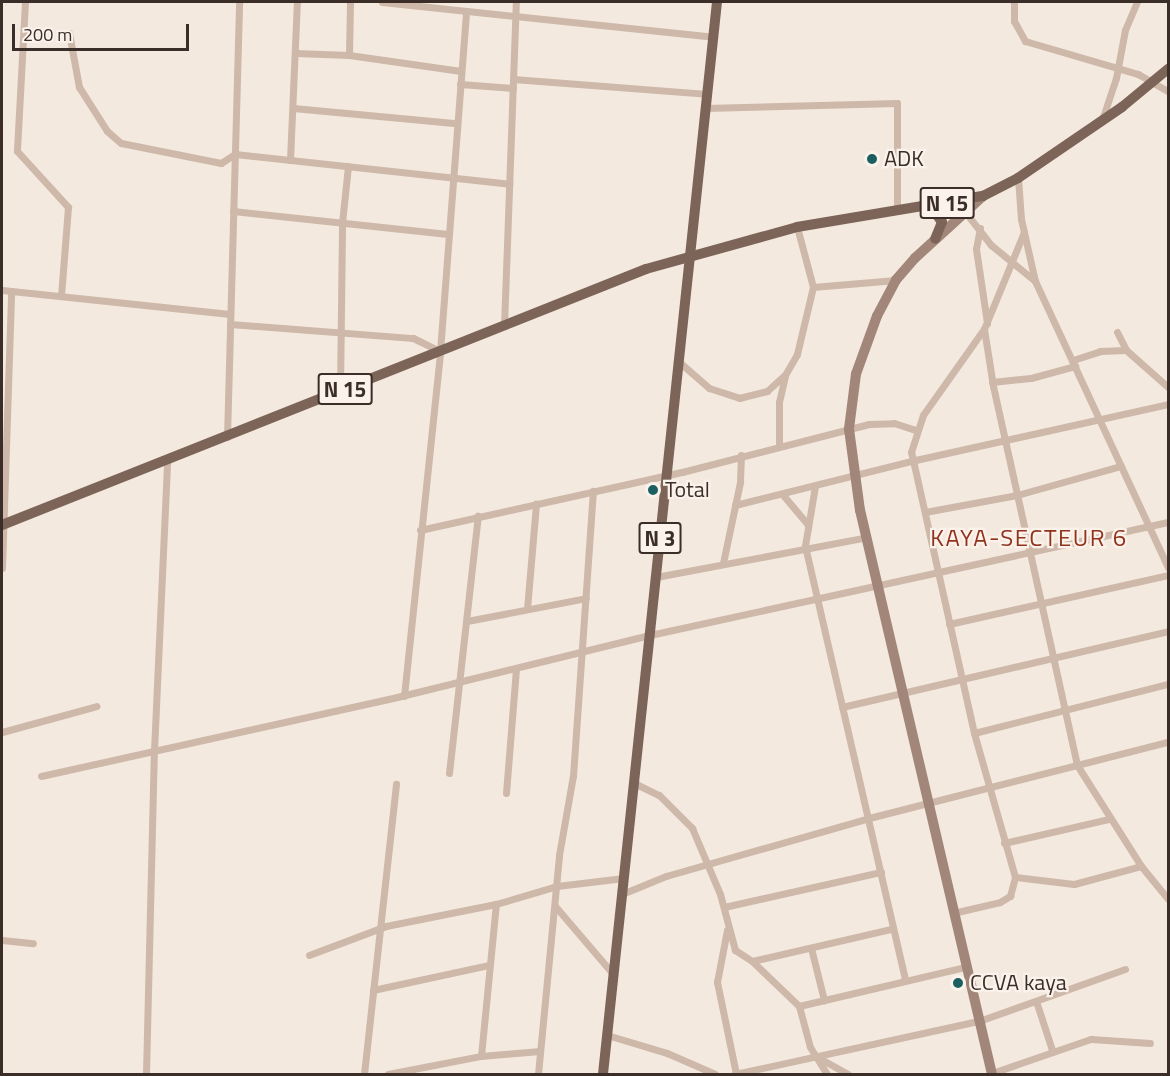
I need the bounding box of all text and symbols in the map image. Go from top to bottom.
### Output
scale bar [15,12,192,50]
text: 200 m [23,21,72,48]
place label: ADK [884,146,924,172]
marker: ADK [865,152,879,166]
road number: N 15 [918,185,976,221]
road number: N 15 [316,371,374,407]
place label: Total [665,477,710,503]
marker: Total [646,483,660,497]
road number: N 3 [638,520,682,556]
district label: KAYA-SECTEUR 6 [930,524,1128,552]
place label: CCVA kaya [970,970,1067,996]
marker: CCVA kaya [951,976,965,990]

